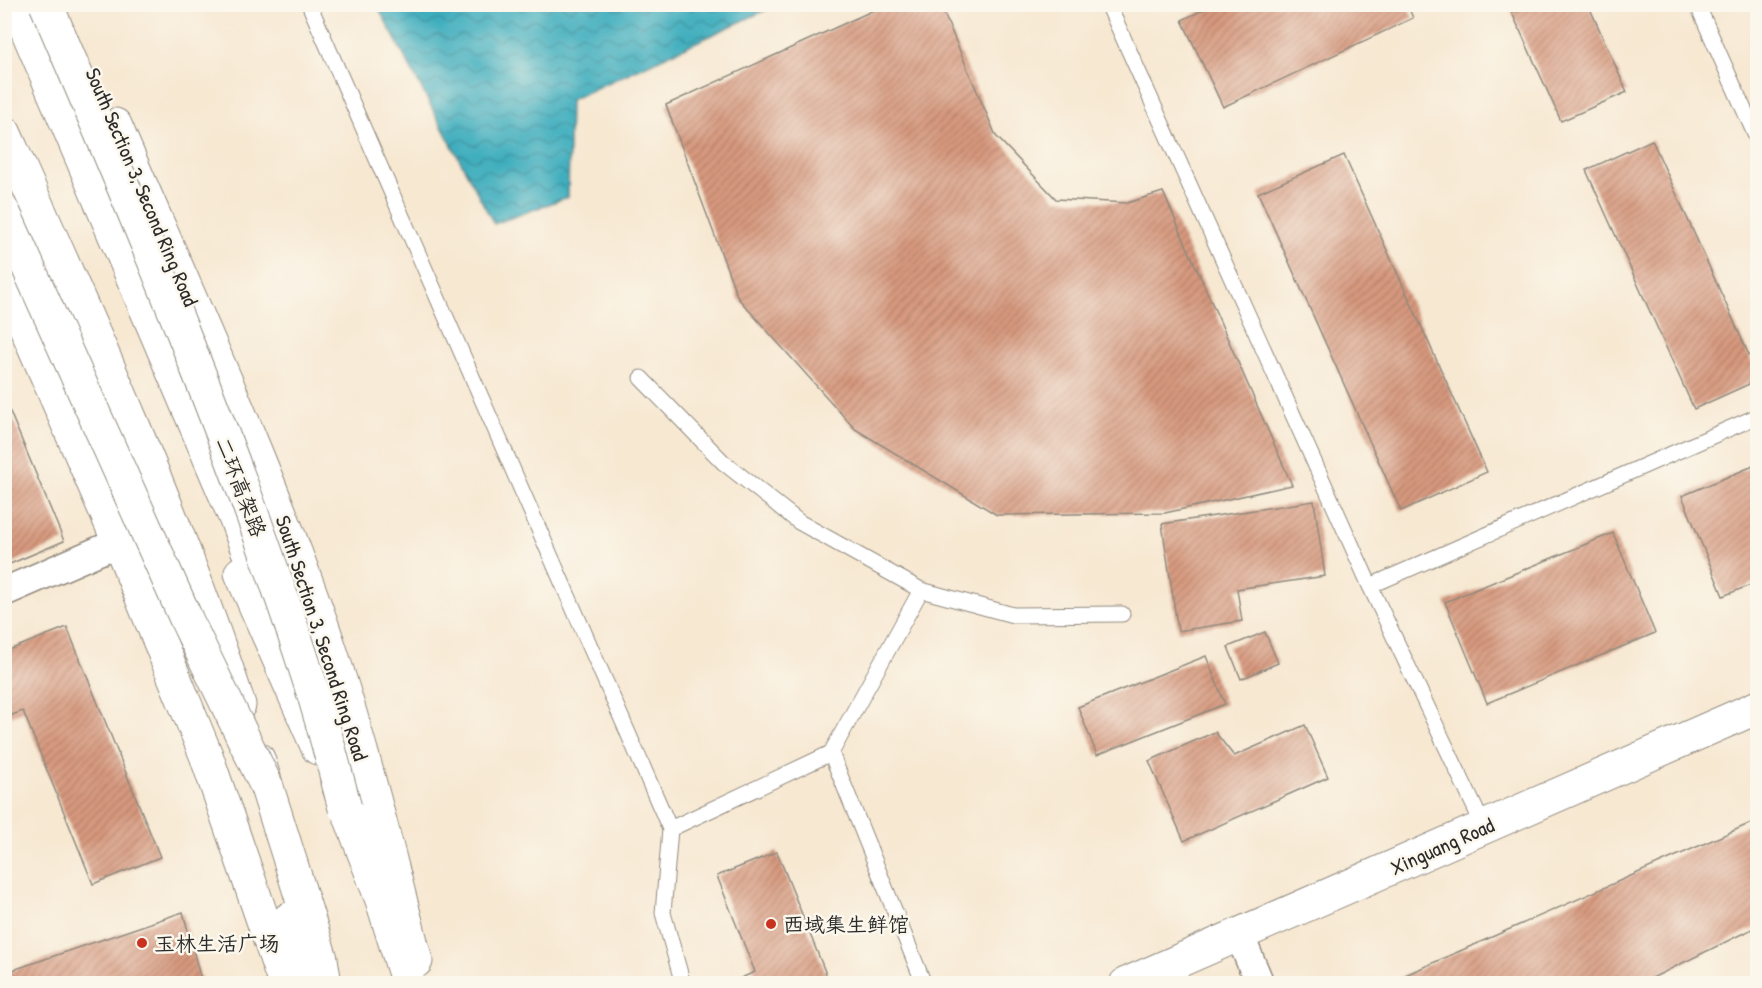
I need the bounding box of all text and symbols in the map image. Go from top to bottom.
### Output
street label: South Section 3, Second Ring Road [79,63,205,311]
street label: 二环高架路 [209,433,273,541]
street label: South Section 3, Second Ring Road [269,512,375,764]
street label: Xinguang Road [1385,810,1499,882]
place label: 西域集生鲜馆 [783,910,909,939]
marker: 西域集生鲜馆 [764,917,778,931]
place label: 玉林生活广场 [154,929,280,958]
marker: 玉林生活广场 [135,936,149,950]

